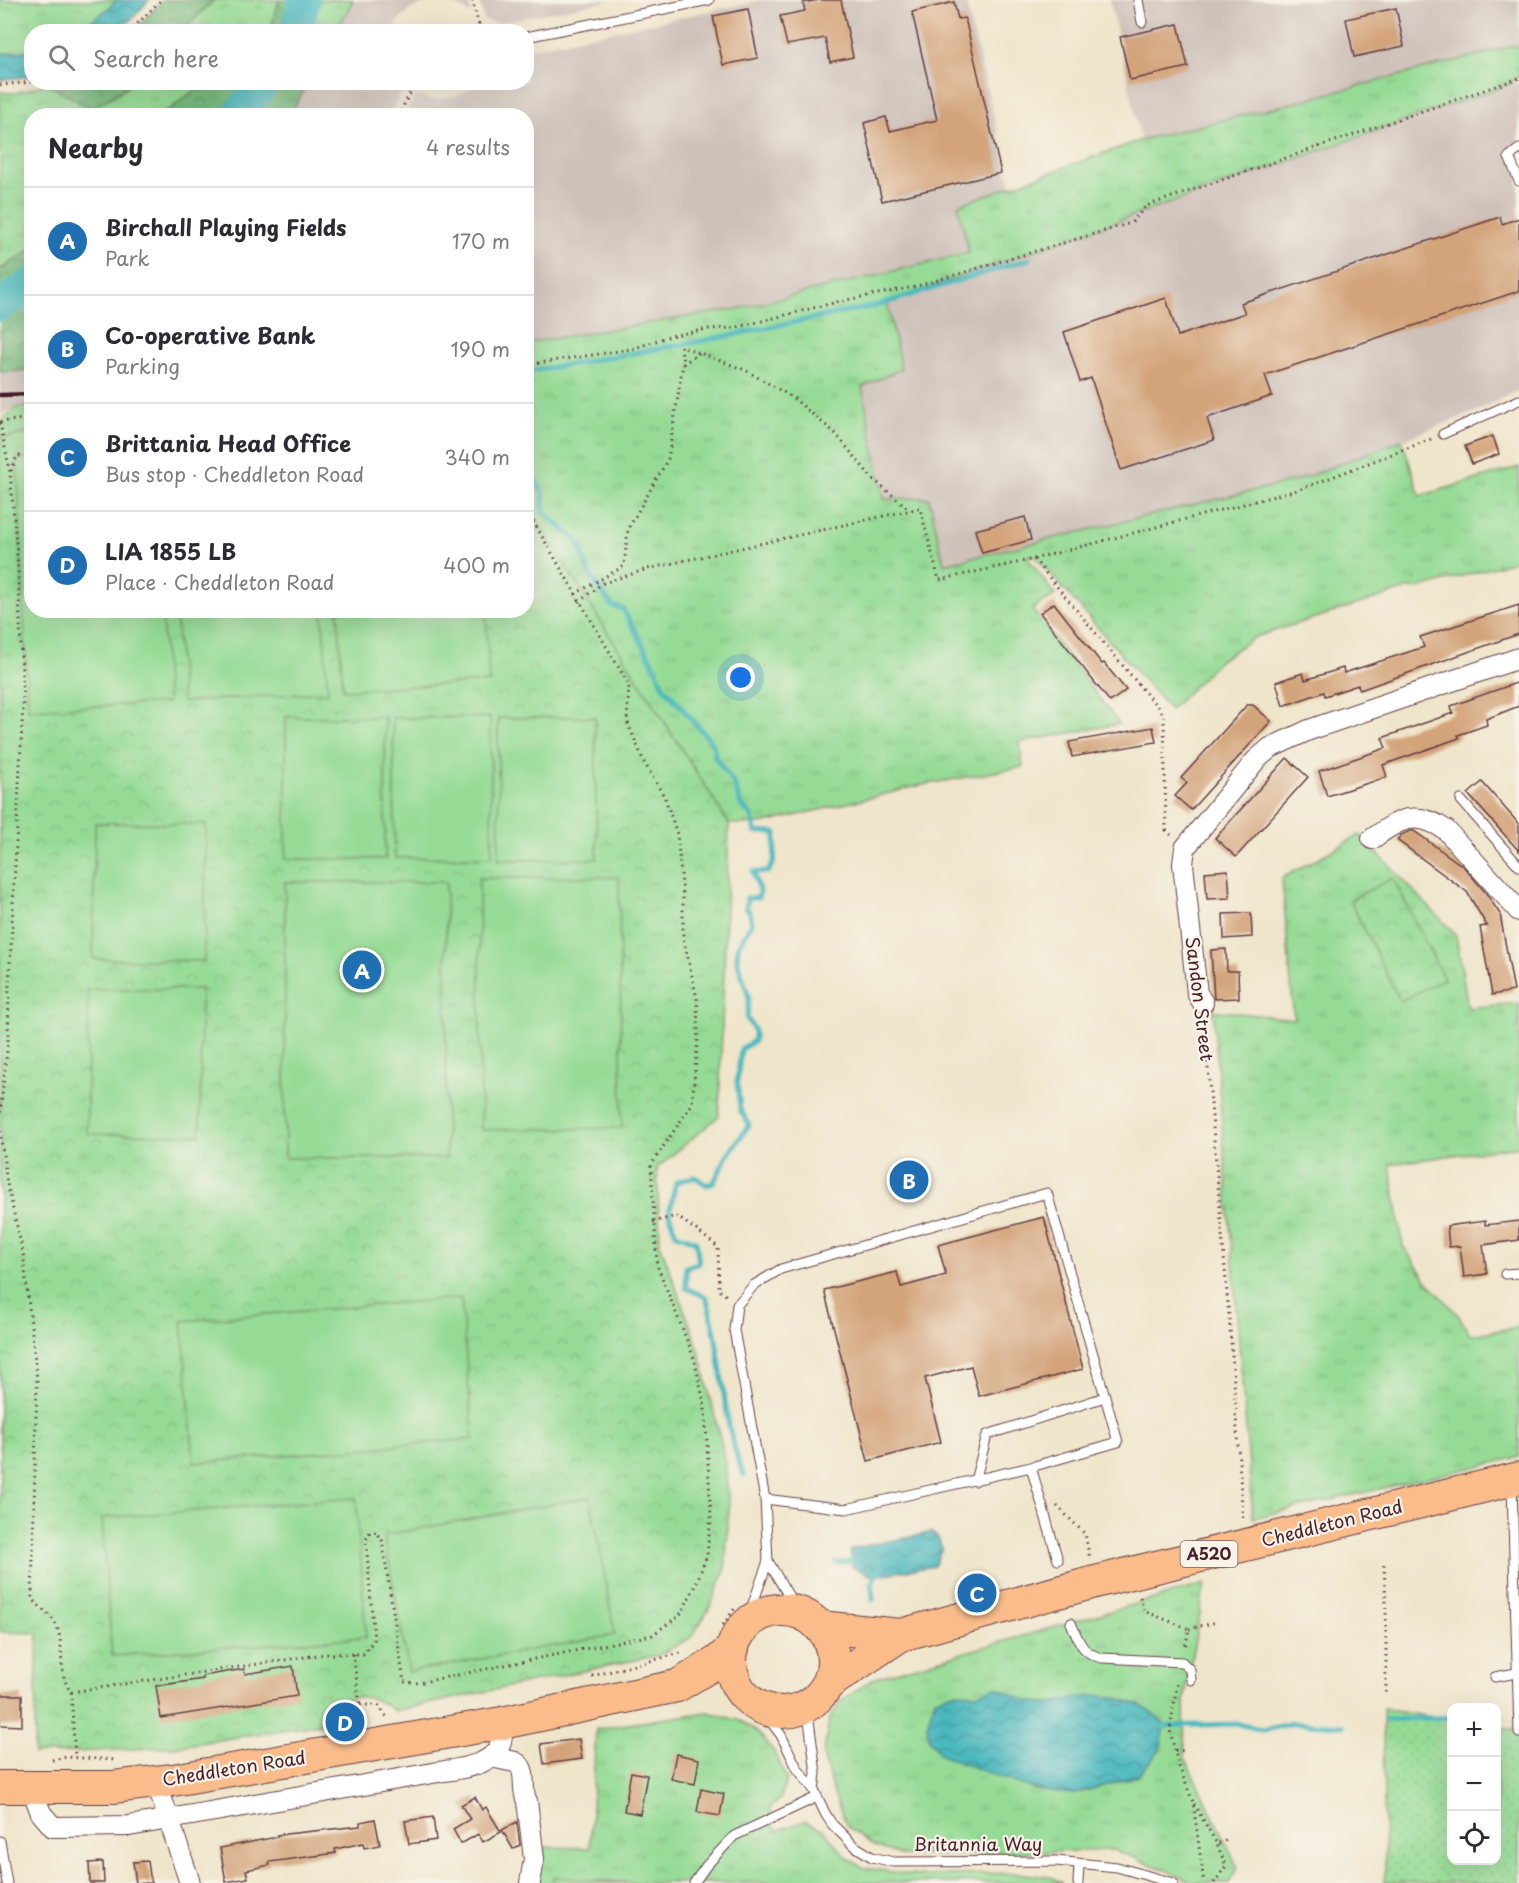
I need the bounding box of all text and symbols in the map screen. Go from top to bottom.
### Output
search box [24,24,534,90]
icon: search [45,41,78,74]
text: Search here [93,41,219,74]
text: Nearby [48,128,143,167]
text: 4 results [426,132,510,162]
text: Birchall Playing Fields [105,210,346,243]
text: A [60,226,75,256]
text: 170 m [452,226,510,256]
text: Park [105,243,150,273]
text: Co-operative Bank [105,318,316,351]
text: B [61,334,74,364]
text: 190 m [451,334,510,364]
text: Parking [105,351,180,381]
text: Brittania Head Office [105,426,351,459]
text: C [60,442,75,472]
text: 340 m [445,442,510,472]
text: Bus stop · Cheddleton Road [105,459,364,489]
text: LIA 1855 LB [105,534,236,567]
text: D [60,550,75,580]
text: 400 m [443,550,510,580]
text: Place · Cheddleton Road [105,567,335,597]
your location [726,663,755,692]
street label: Sandon Street [1179,935,1222,1063]
pin: A [342,948,382,992]
pin: B [890,1158,928,1202]
street label: Cheddleton Road [1258,1492,1405,1553]
road number: A520 [1180,1541,1238,1567]
pin: C [958,1570,996,1616]
pin: D [326,1700,364,1744]
map controls [1447,1703,1501,1865]
button: + [1447,1703,1501,1757]
street label: Cheddleton Road [160,1743,307,1792]
button: − [1447,1757,1501,1811]
button: locate [1447,1811,1501,1865]
street label: Britannia Way [914,1830,1042,1857]

